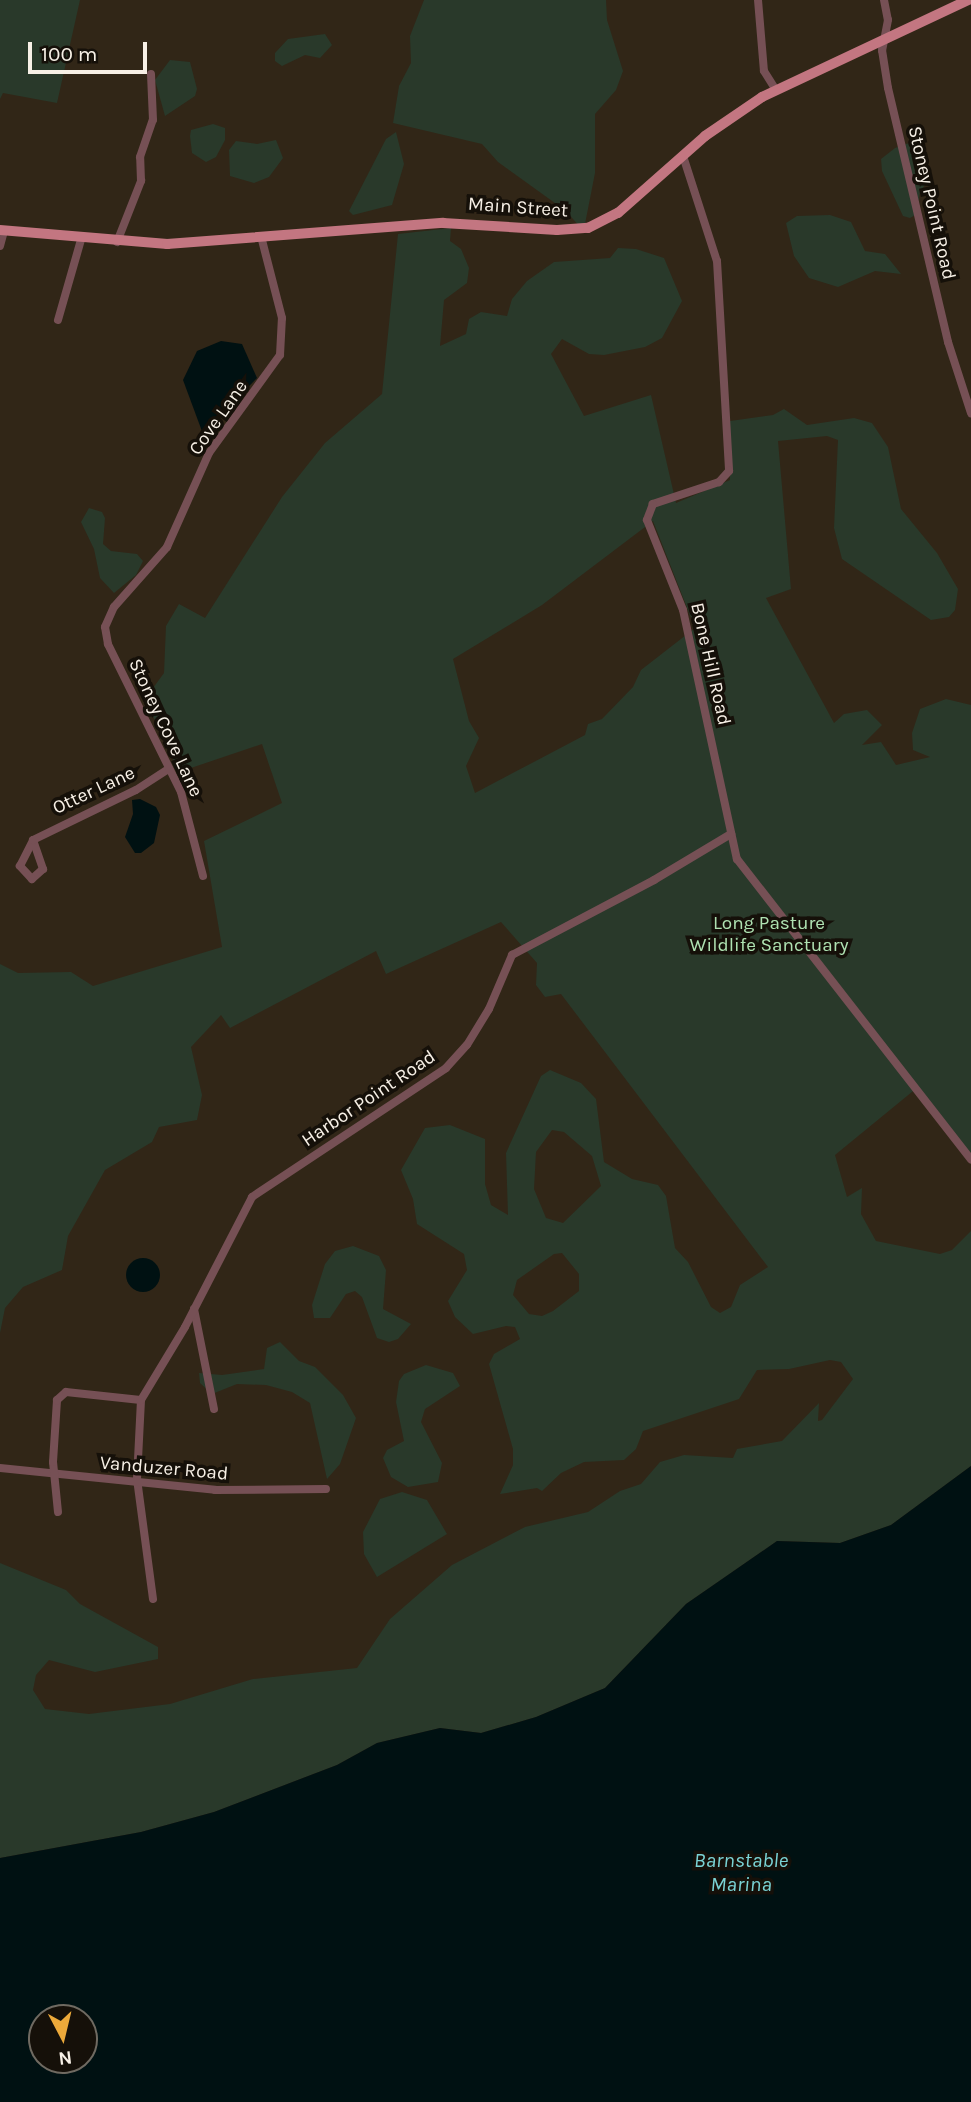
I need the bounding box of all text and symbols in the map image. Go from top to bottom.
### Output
scale bar [32,28,150,72]
text: 100 m [41,42,98,66]
street label: Stoney Point Road [902,124,960,282]
street label: Main Street [467,193,569,223]
street label: Cove Lane [185,376,253,460]
street label: Bone Hill Road [685,600,735,728]
street label: Stoney Cove Lane [123,655,207,801]
street label: Otter Lane [49,762,139,820]
park label: Long Pasture Wildlife Sanctuary [689,913,849,957]
street label: Harbor Point Road [298,1046,440,1152]
street label: Vanduzer Road [99,1452,229,1486]
water label: Barnstable Marina [694,1847,788,1897]
north arrow [28,2004,98,2074]
text: N [57,2046,73,2070]

